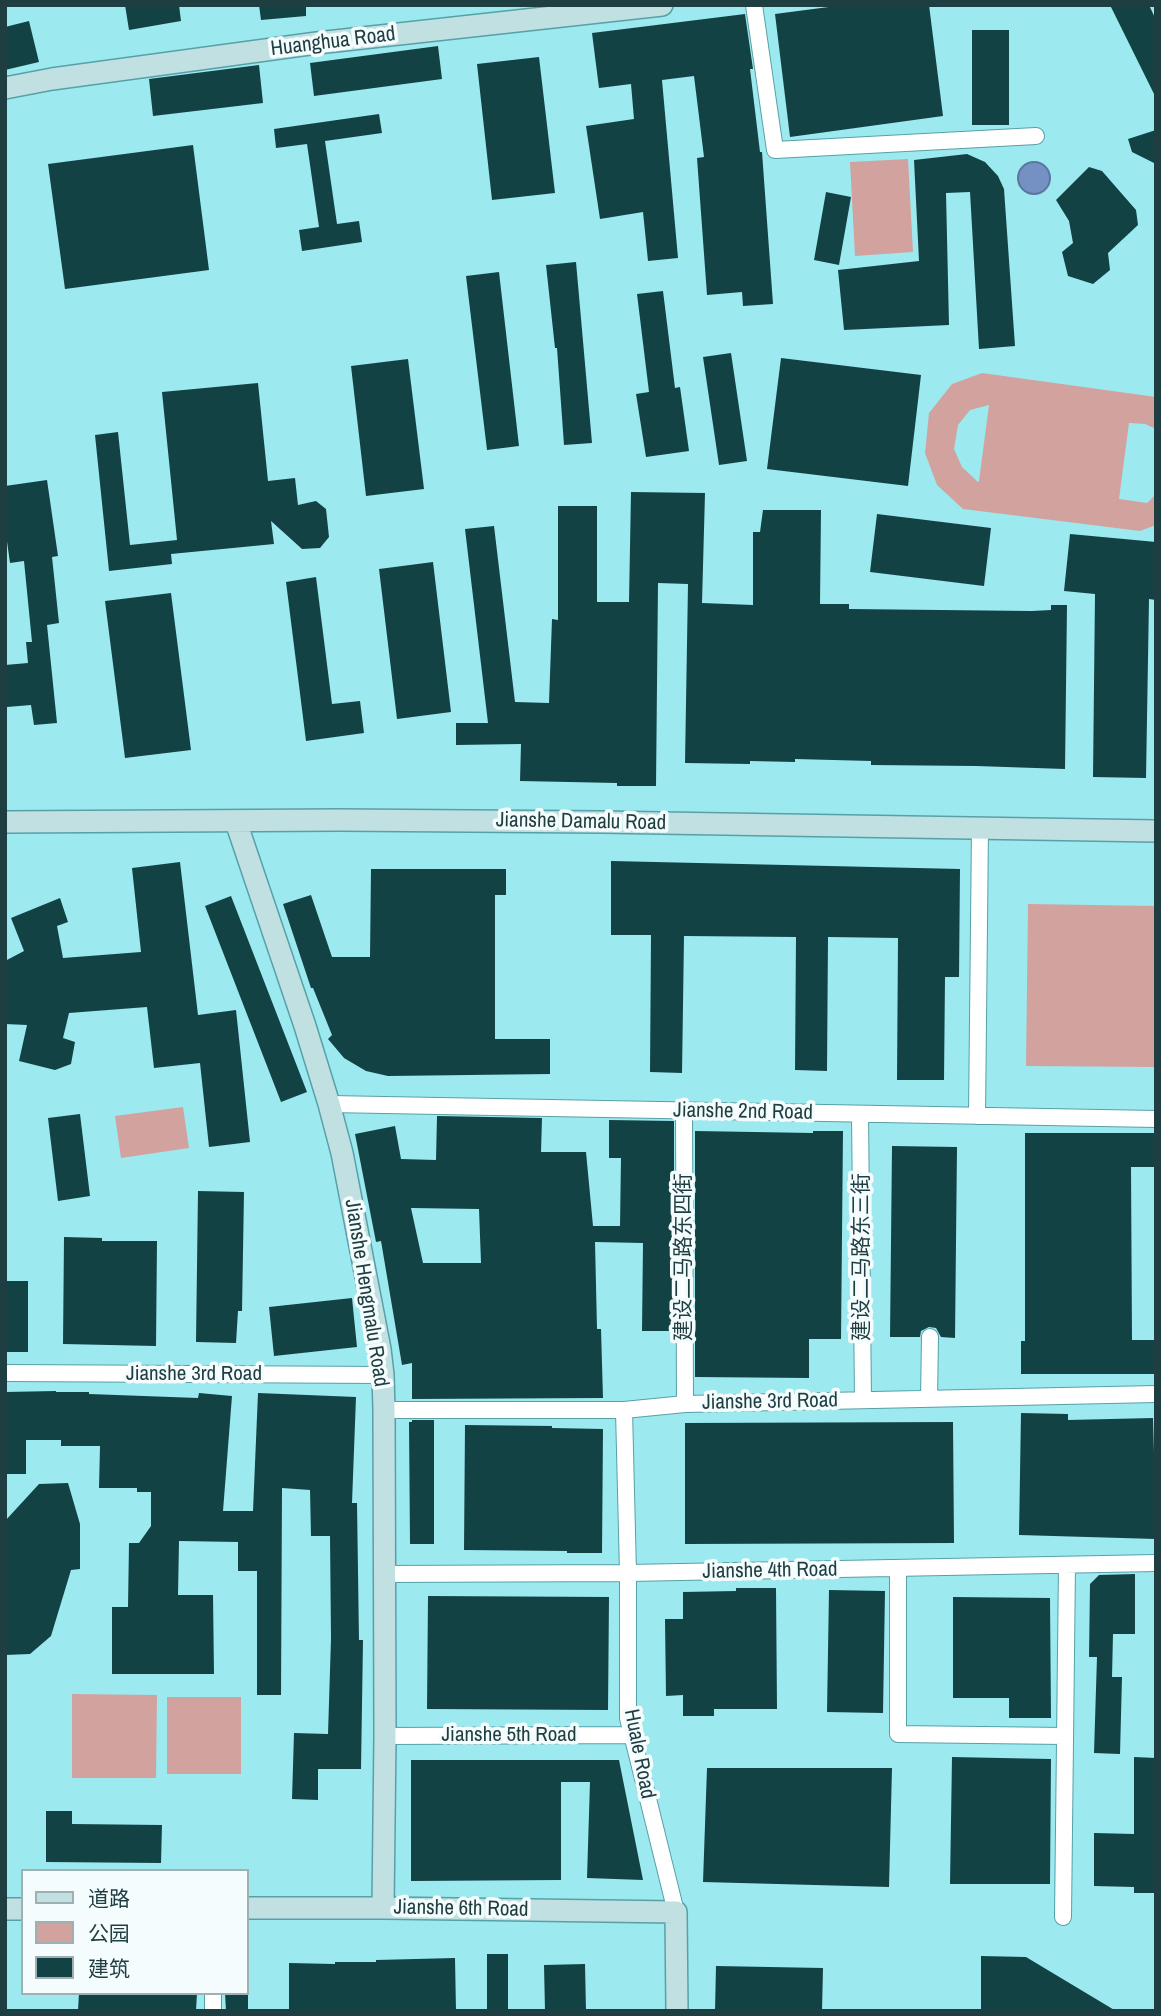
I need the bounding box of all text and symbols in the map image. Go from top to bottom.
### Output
street label: Huanghua Road [269,22,397,62]
street label: Jianshe Damalu Road [496,808,666,836]
street label: Jianshe 2nd Road [673,1098,813,1126]
street label: 建设二马路东四街 [671,1173,697,1341]
street label: 建设二马路东三街 [849,1173,875,1341]
street label: Jianshe Hengmalu Road [339,1197,393,1389]
street label: Jianshe 3rd Road [126,1361,262,1387]
street label: Jianshe 3rd Road [702,1388,838,1416]
street label: Jianshe 4th Road [702,1557,838,1585]
street label: Huale Road [618,1707,660,1801]
street label: Jianshe 5th Road [442,1722,576,1748]
legend [21,1869,248,1995]
text: 道路 [88,1884,130,1913]
street label: Jianshe 6th Road [393,1895,529,1923]
text: 公园 [88,1919,130,1948]
text: 建筑 [88,1954,130,1983]

